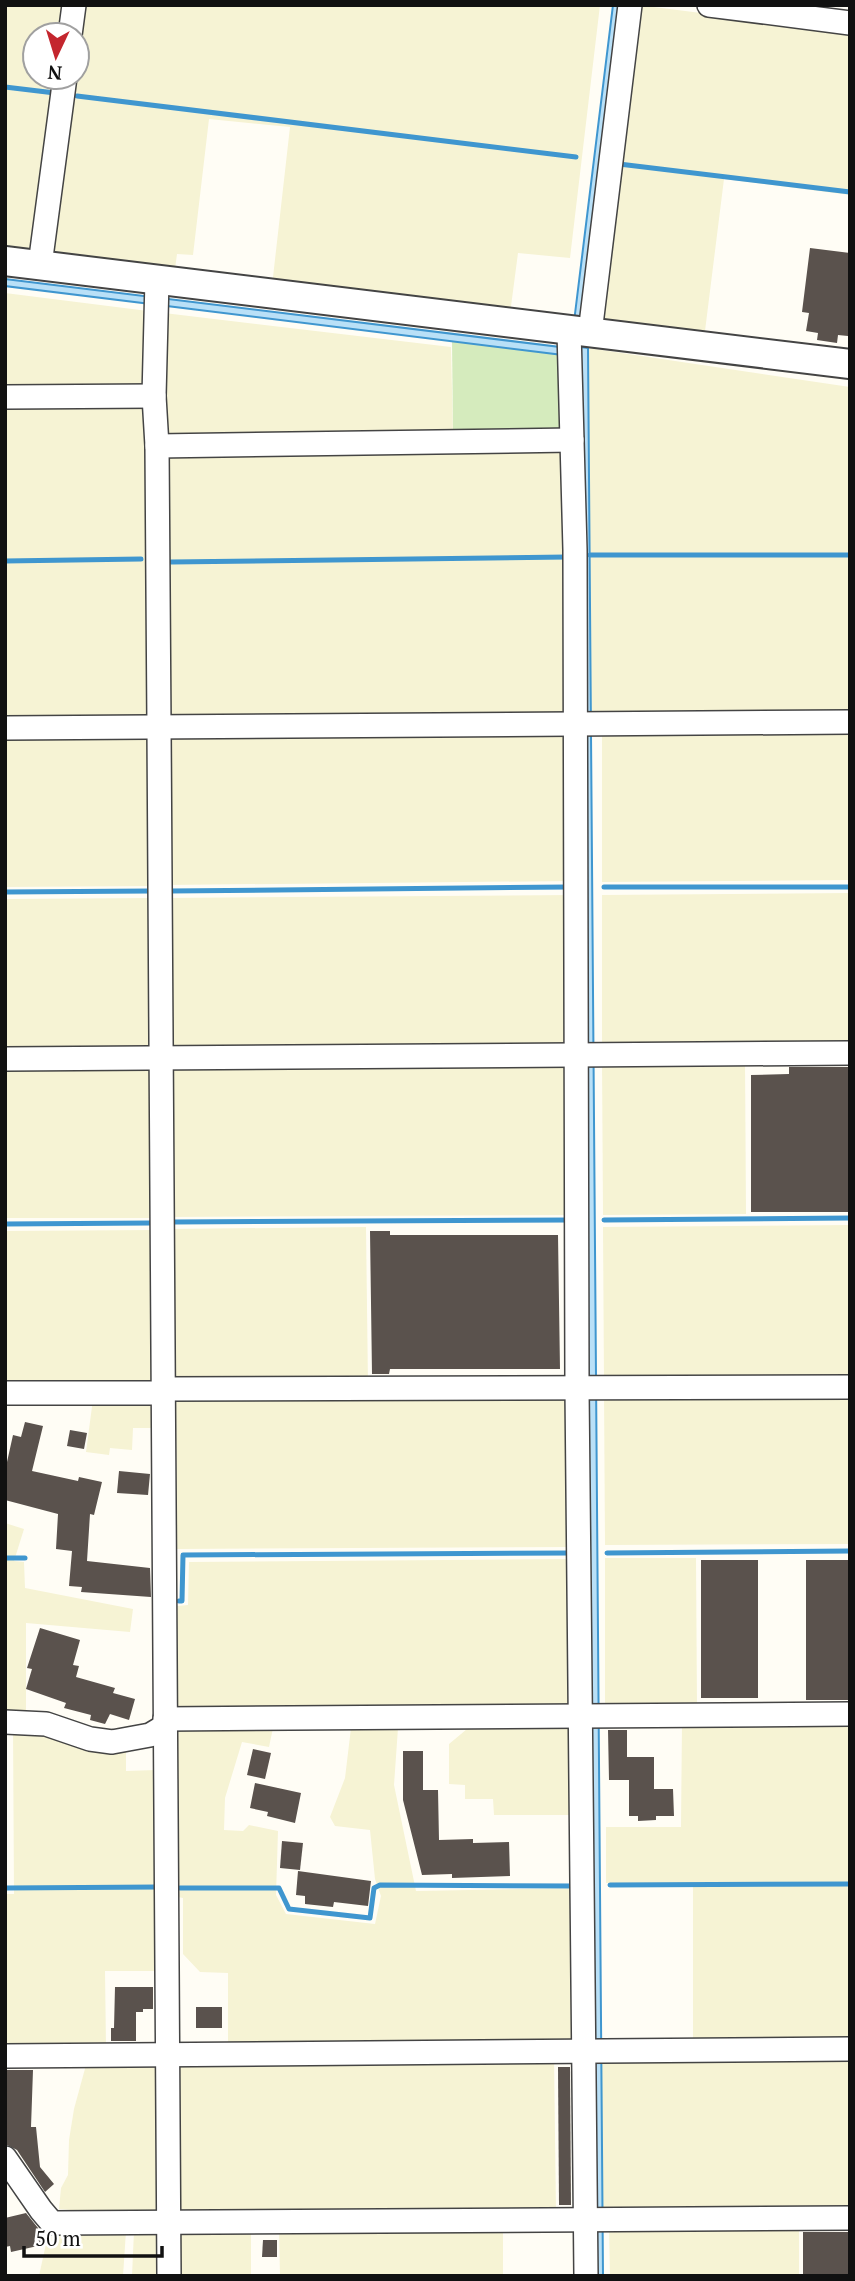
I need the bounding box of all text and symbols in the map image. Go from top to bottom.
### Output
north arrow [21,21,91,91]
text: N [46,60,63,86]
scale bar [24,2214,163,2258]
text: 50 m [35,2224,81,2252]

